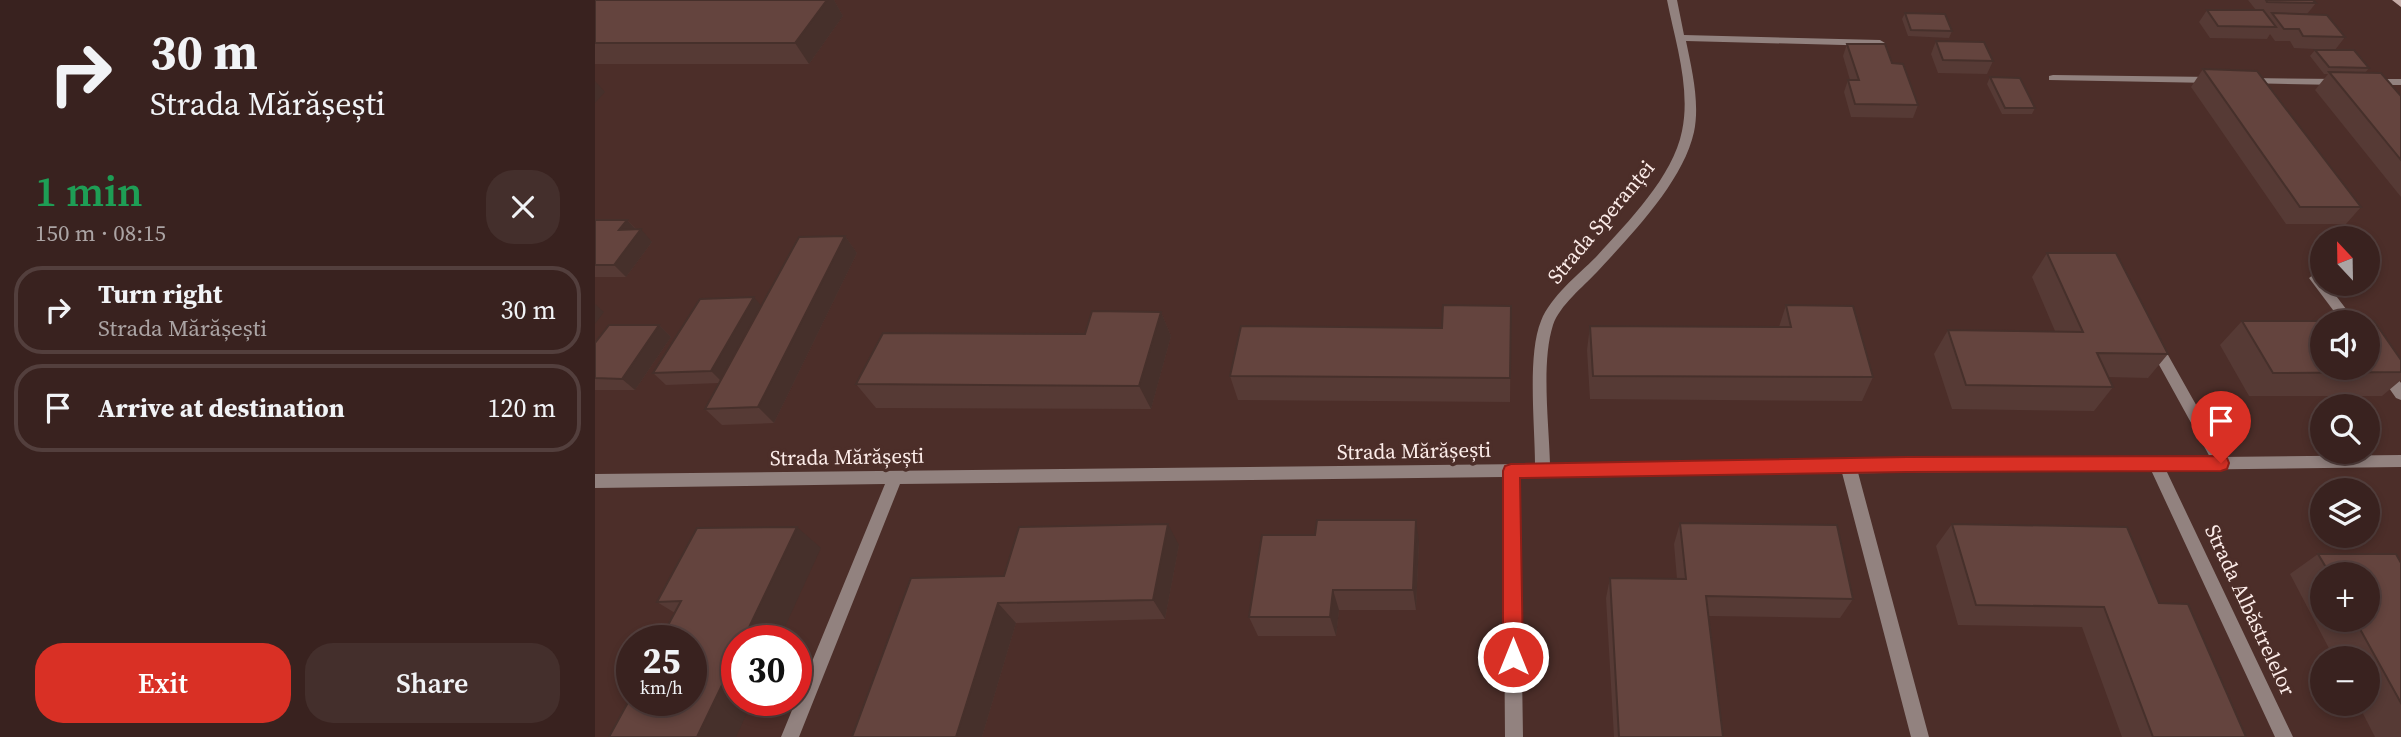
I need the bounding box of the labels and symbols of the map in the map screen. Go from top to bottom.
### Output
street label: Strada Speranței [1540,154,1661,290]
north arrow [2310,226,2380,296]
pin [2191,391,2251,463]
street label: Strada Mărășești [1337,435,1491,466]
street label: Strada Mărășești [770,441,924,472]
street label: Strada Albăstrelelor [2198,520,2303,700]
position arrow [1476,620,1550,694]
speed limit sign: 30 [721,625,812,716]

